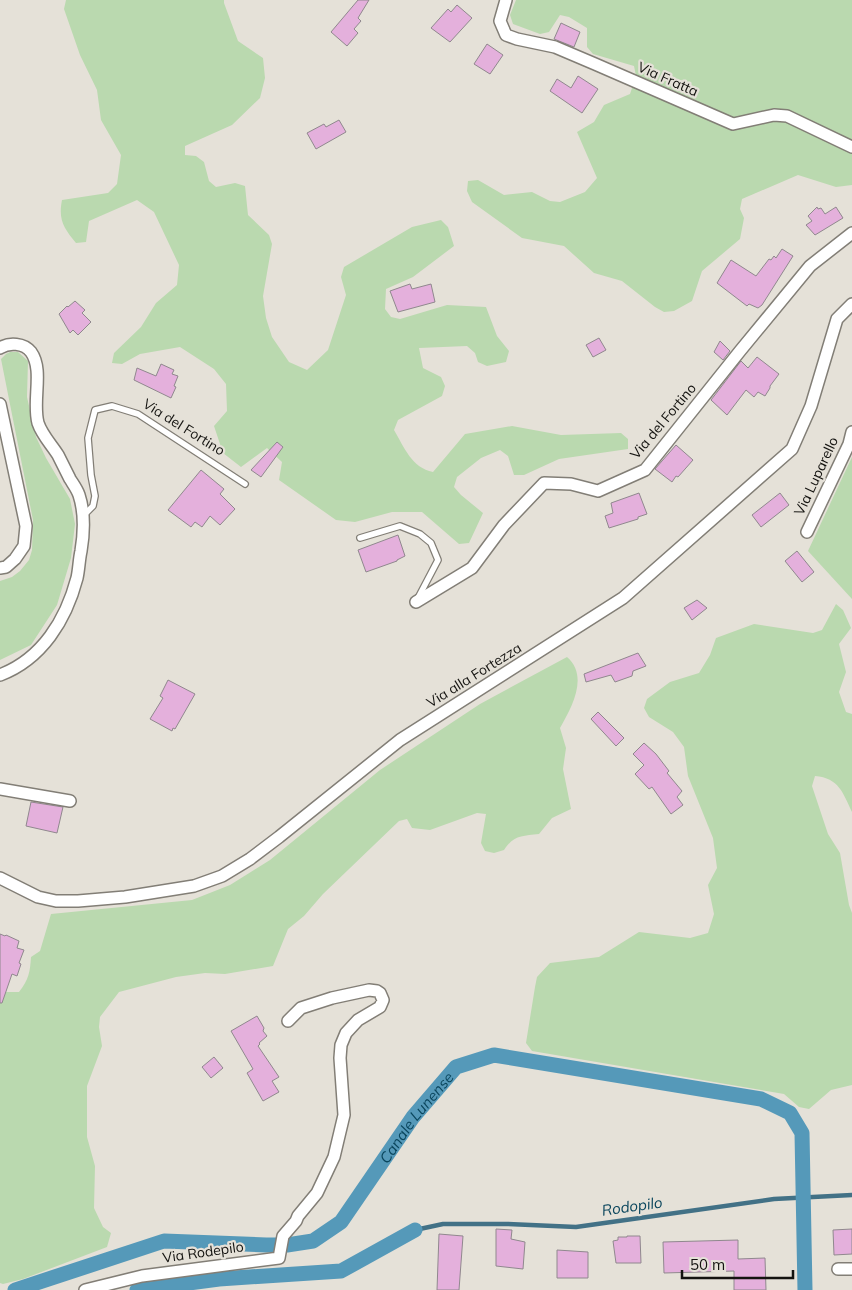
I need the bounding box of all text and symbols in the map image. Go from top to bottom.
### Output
street label: Via Fratta [635,58,701,100]
street label: Via del Fortino [626,379,700,463]
street label: Via del Fortino [140,395,228,459]
street label: Via Luparello [790,434,842,518]
street label: Via alla Fortezza [423,639,525,711]
water label: Canale Lunense [375,1068,457,1167]
water label: Rodopilo [600,1192,664,1220]
street label: Via Rodepilo [161,1237,245,1267]
scale bar [682,1248,793,1280]
text: 50 m [690,1255,725,1274]

